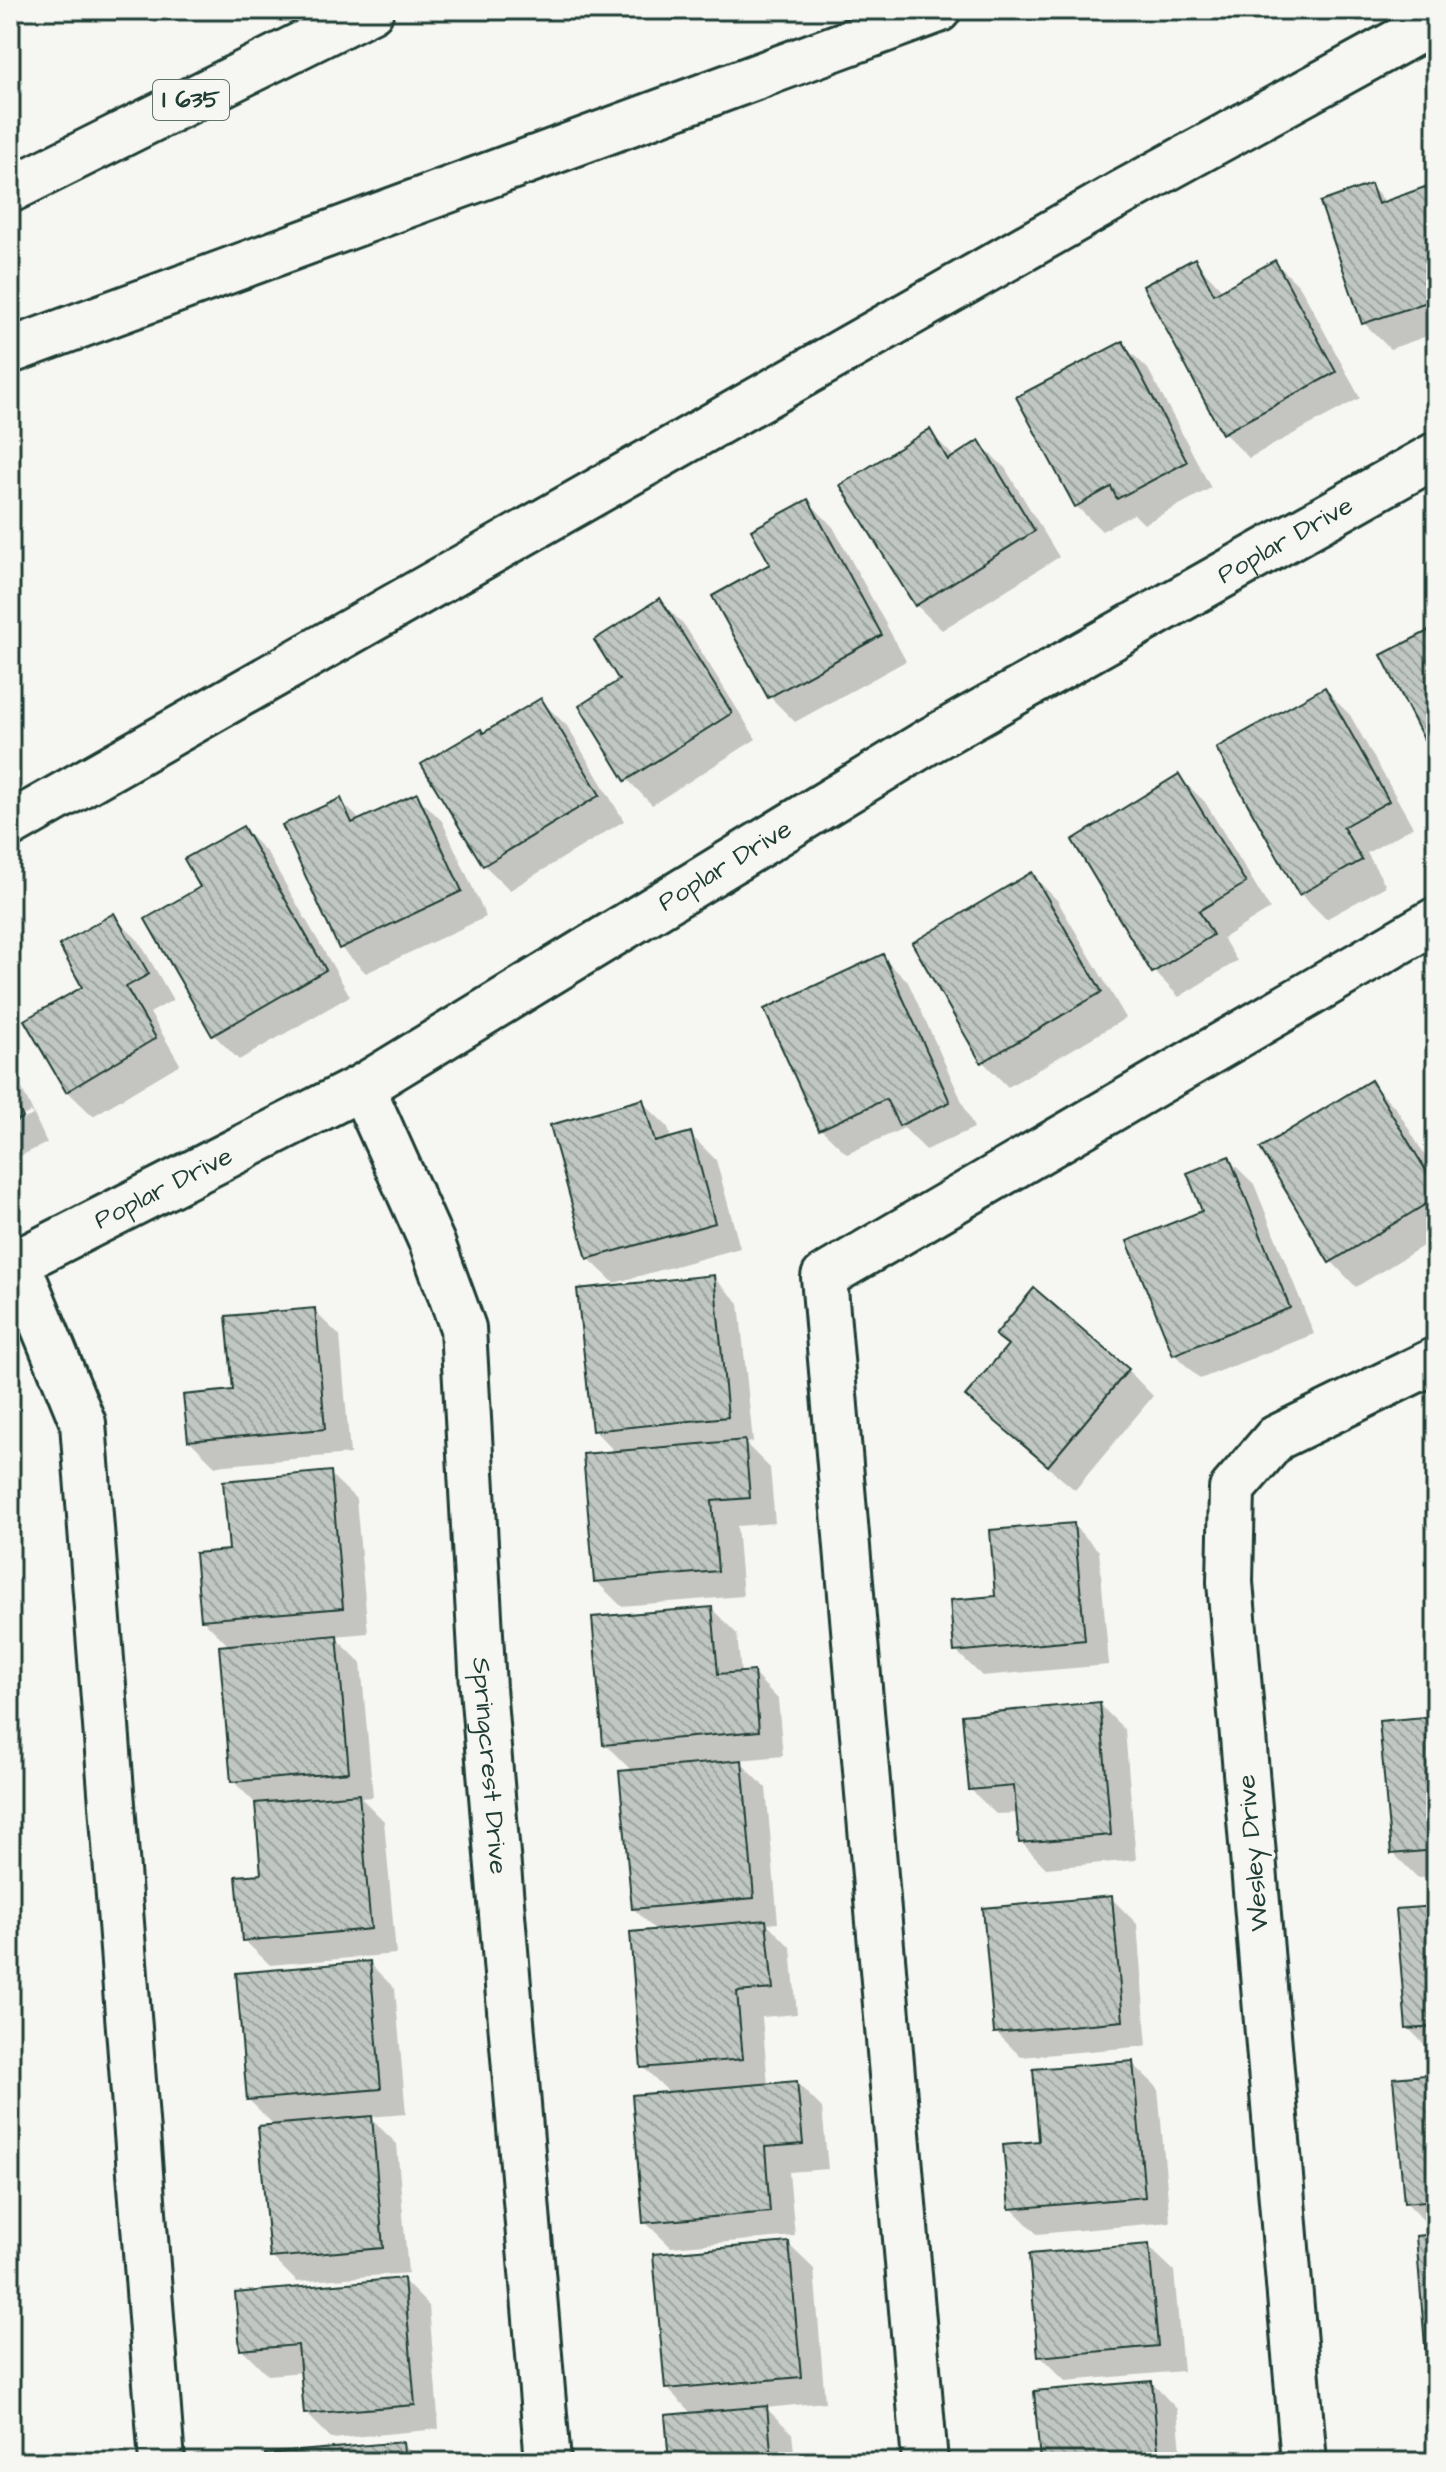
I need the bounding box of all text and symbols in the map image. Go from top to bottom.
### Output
road number: I 635 [153,80,229,120]
street label: Poplar Drive [1211,487,1360,593]
street label: Poplar Drive [651,811,798,920]
street label: Poplar Drive [88,1138,239,1238]
street label: Springcrest Drive [463,1656,517,1876]
street label: Wesley Drive [1228,1773,1280,1933]

